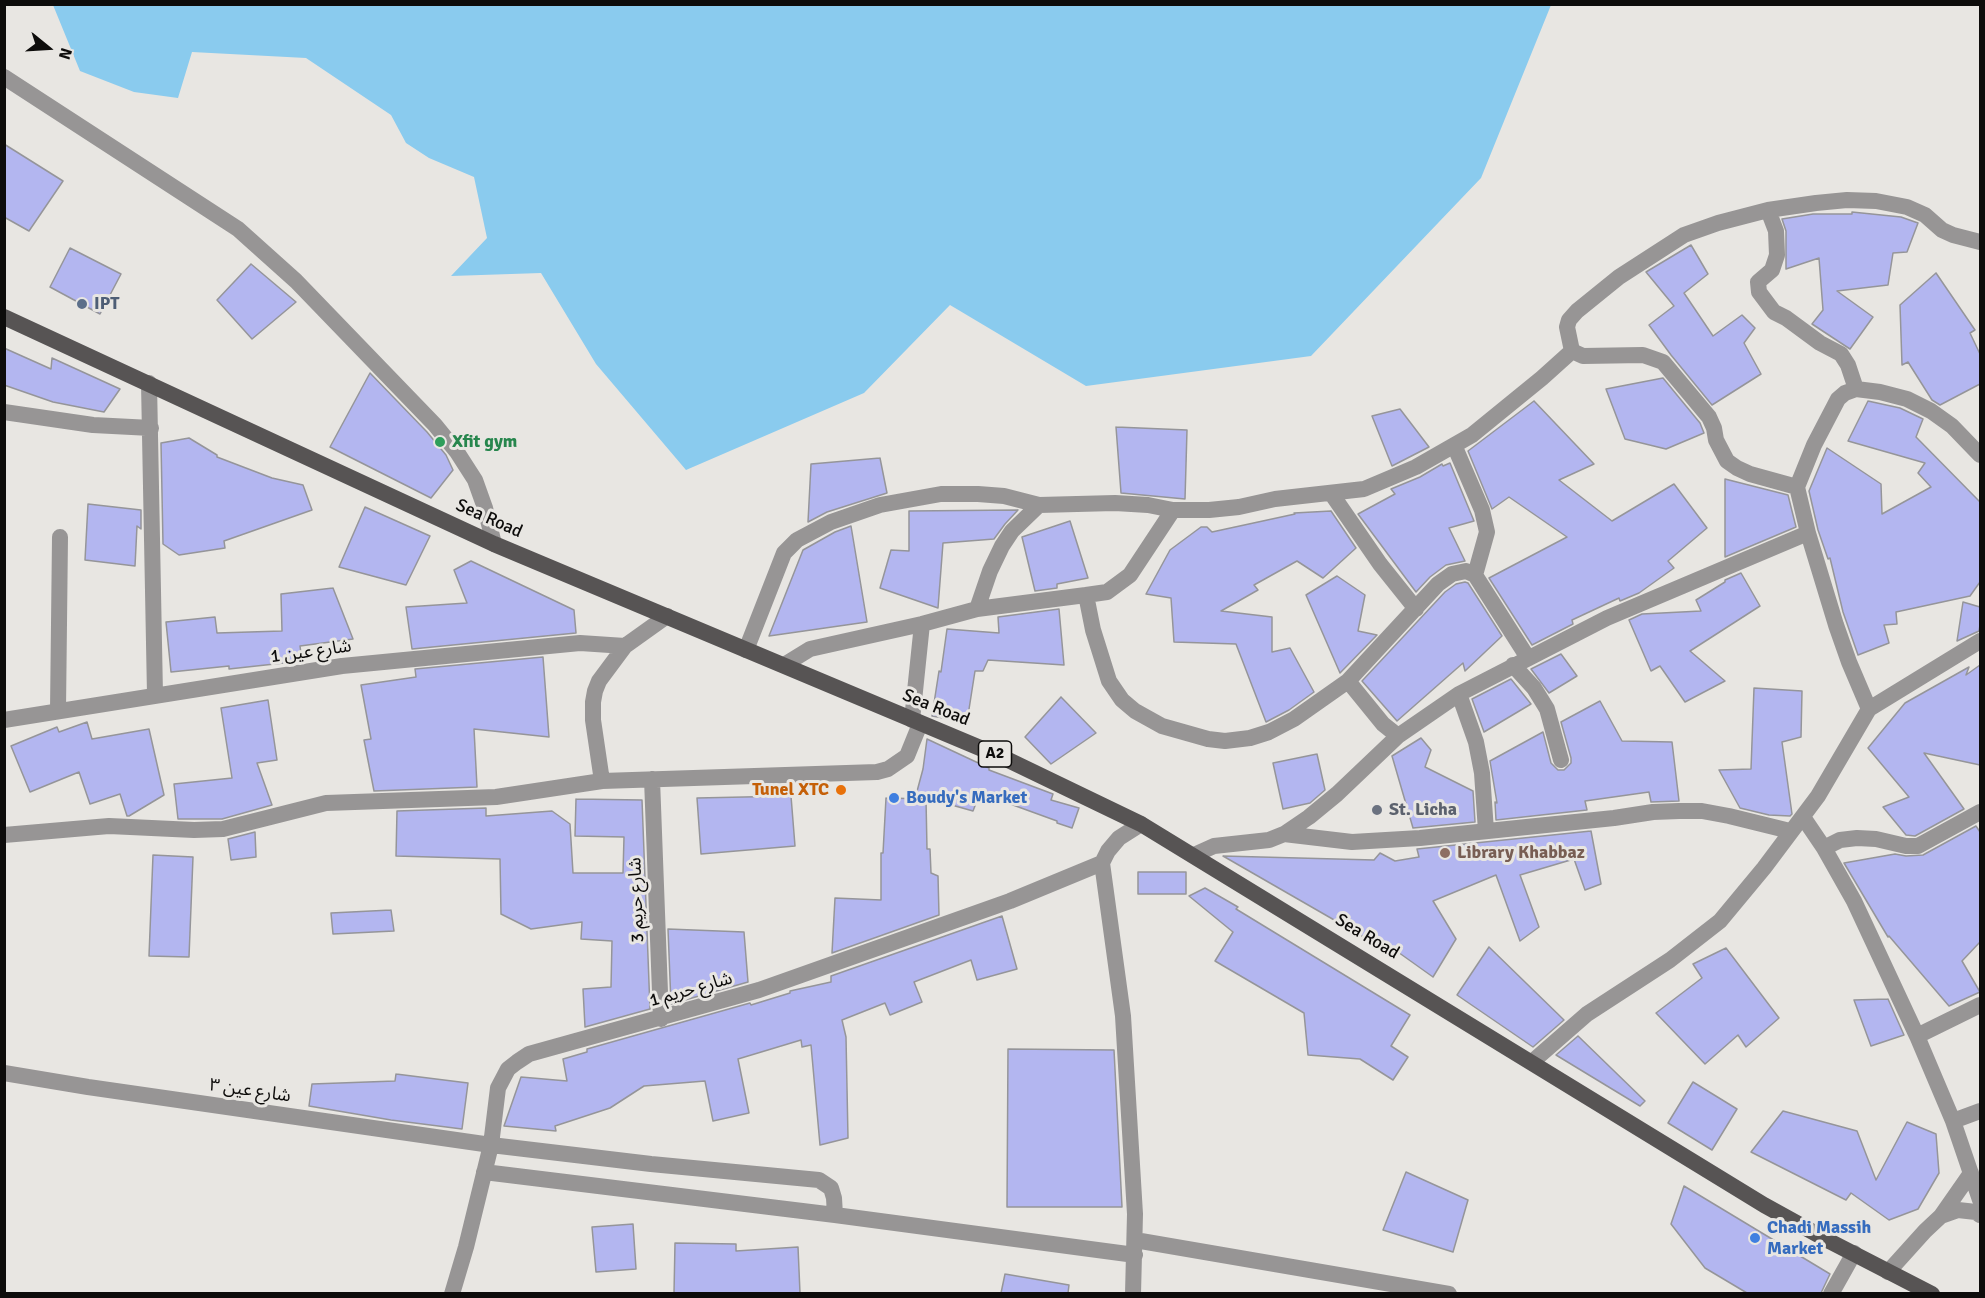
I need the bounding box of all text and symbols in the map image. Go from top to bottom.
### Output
north arrow [18,18,78,78]
text: N [54,45,76,62]
place label: IPT [94,293,119,315]
marker: IPT [75,297,89,311]
place label: Xfit gym [452,431,517,453]
marker: Xfit gym [433,435,447,449]
street label: Sea Road [452,495,526,543]
street label: شارع عين 1 [269,636,353,668]
street label: Sea Road [899,685,973,731]
road number: A2 [978,741,1012,767]
place label: Tunel XTC [752,779,829,801]
marker: Tunel XTC [834,783,848,797]
place label: Boudy's Market [906,787,1027,809]
marker: Boudy's Market [887,791,901,805]
place label: St. Licha [1389,799,1457,821]
marker: St. Licha [1370,803,1384,817]
place label: Library Khabbaz [1457,842,1585,864]
marker: Library Khabbaz [1438,846,1452,860]
street label: شارع حريم 3 [625,857,649,943]
street label: Sea Road [1331,910,1403,964]
street label: شارع حريم 1 [647,968,735,1012]
street label: شارع عين ٣ [208,1075,292,1107]
place label: Chadi Massih Market [1767,1217,1871,1260]
marker: Chadi Massih Market [1748,1231,1762,1245]

